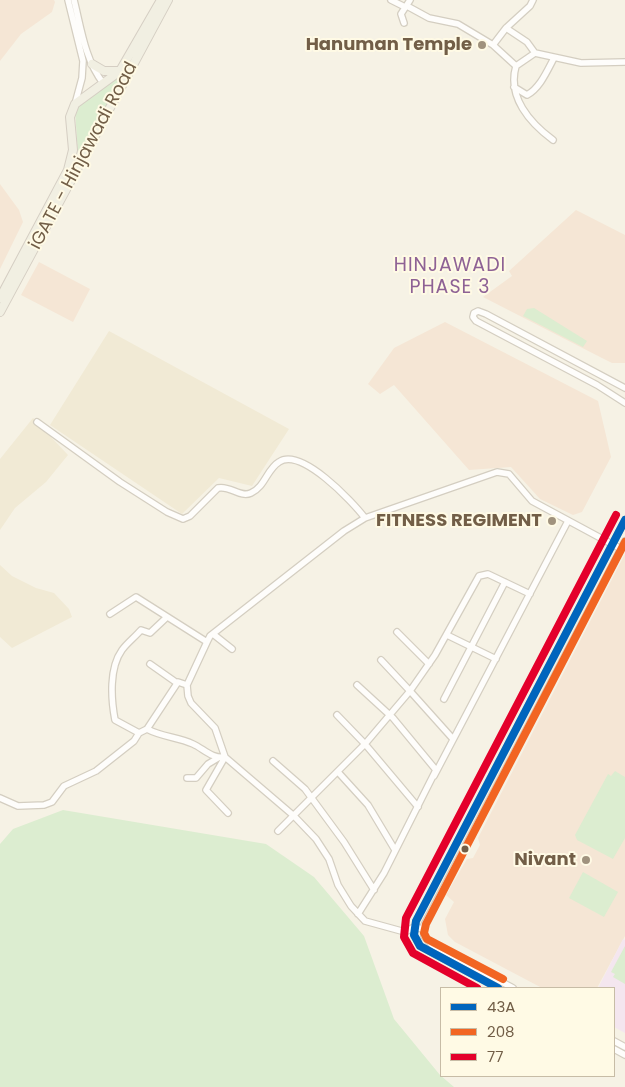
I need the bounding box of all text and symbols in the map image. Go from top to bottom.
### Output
place label: Hanuman Temple [306,34,472,56]
marker: Hanuman Temple [476,39,488,51]
street label: iGATE - Hinjawadi Road [25,59,143,253]
district label: HINJAWADI PHASE 3 [393,255,507,299]
place label: FITNESS REGIMENT [376,510,542,532]
marker: FITNESS REGIMENT [546,515,558,527]
unlabelled marker [460,844,470,854]
place label: Nivant [514,849,576,871]
marker: Nivant [580,854,592,866]
legend [440,987,615,1077]
text: 43A [487,996,515,1017]
text: 208 [487,1021,515,1042]
text: 77 [487,1046,503,1067]

